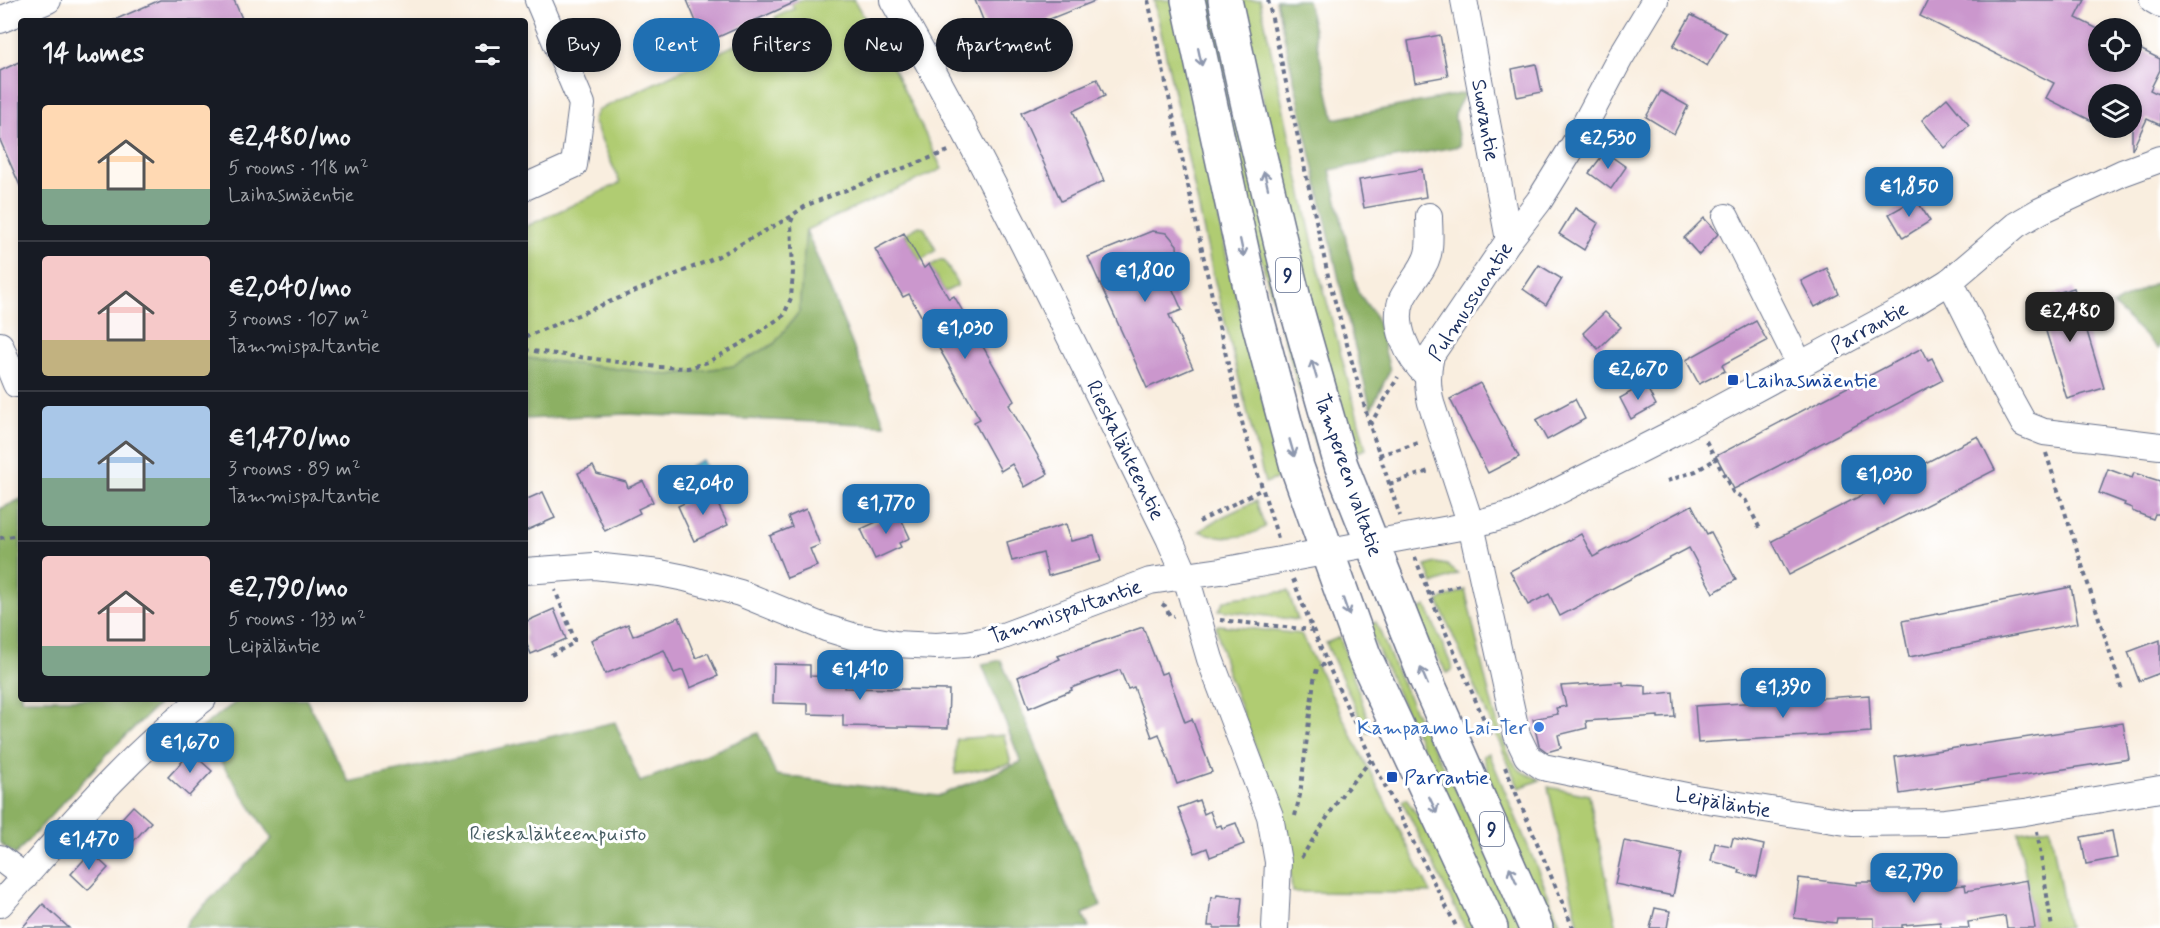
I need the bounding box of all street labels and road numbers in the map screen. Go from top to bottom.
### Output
street label: Suovantie [1464,77,1506,163]
street label: Pulmussuontie [1422,237,1520,367]
road number: 9 [1276,258,1300,292]
street label: Parrantie [1825,295,1914,361]
street label: Rieskalähteentie [1079,376,1171,525]
street label: Tampereen valtatie [1307,390,1389,560]
street label: Tammispaltantie [985,573,1145,651]
street label: Leipäläntie [1673,781,1773,825]
road number: 9 [1480,812,1504,846]

